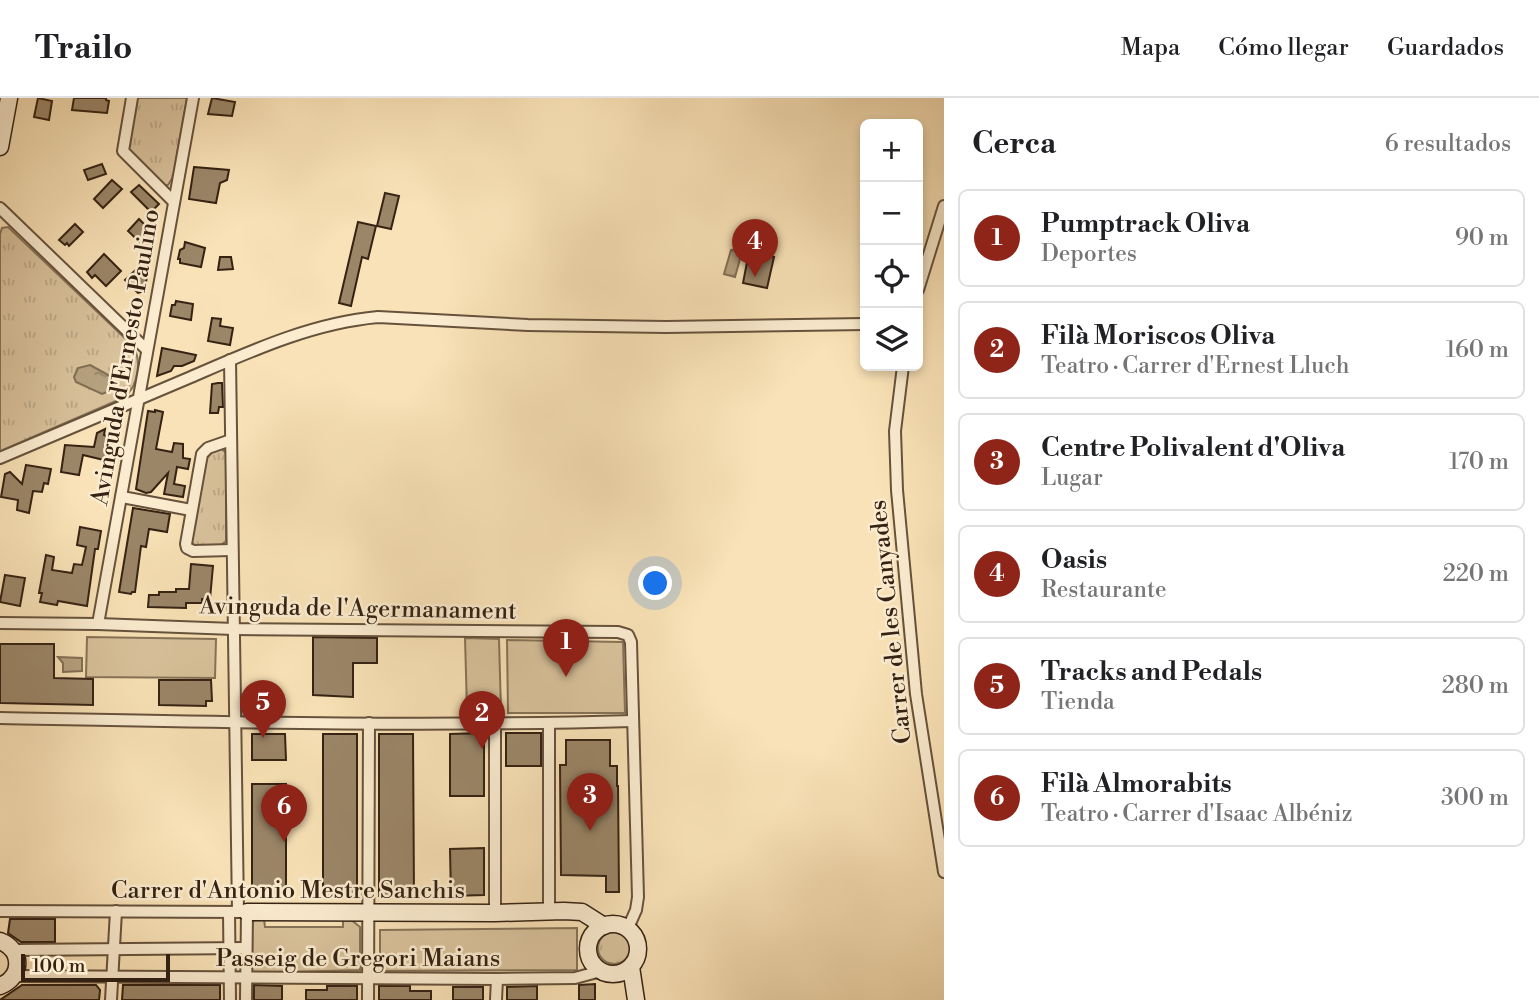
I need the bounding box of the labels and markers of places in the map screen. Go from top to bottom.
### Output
pin: 4 [732,219,778,277]
pin: 1 [543,619,589,677]
pin: 5 [240,680,286,738]
pin: 2 [459,691,505,749]
pin: 3 [567,773,613,831]
pin: 6 [261,784,307,842]

